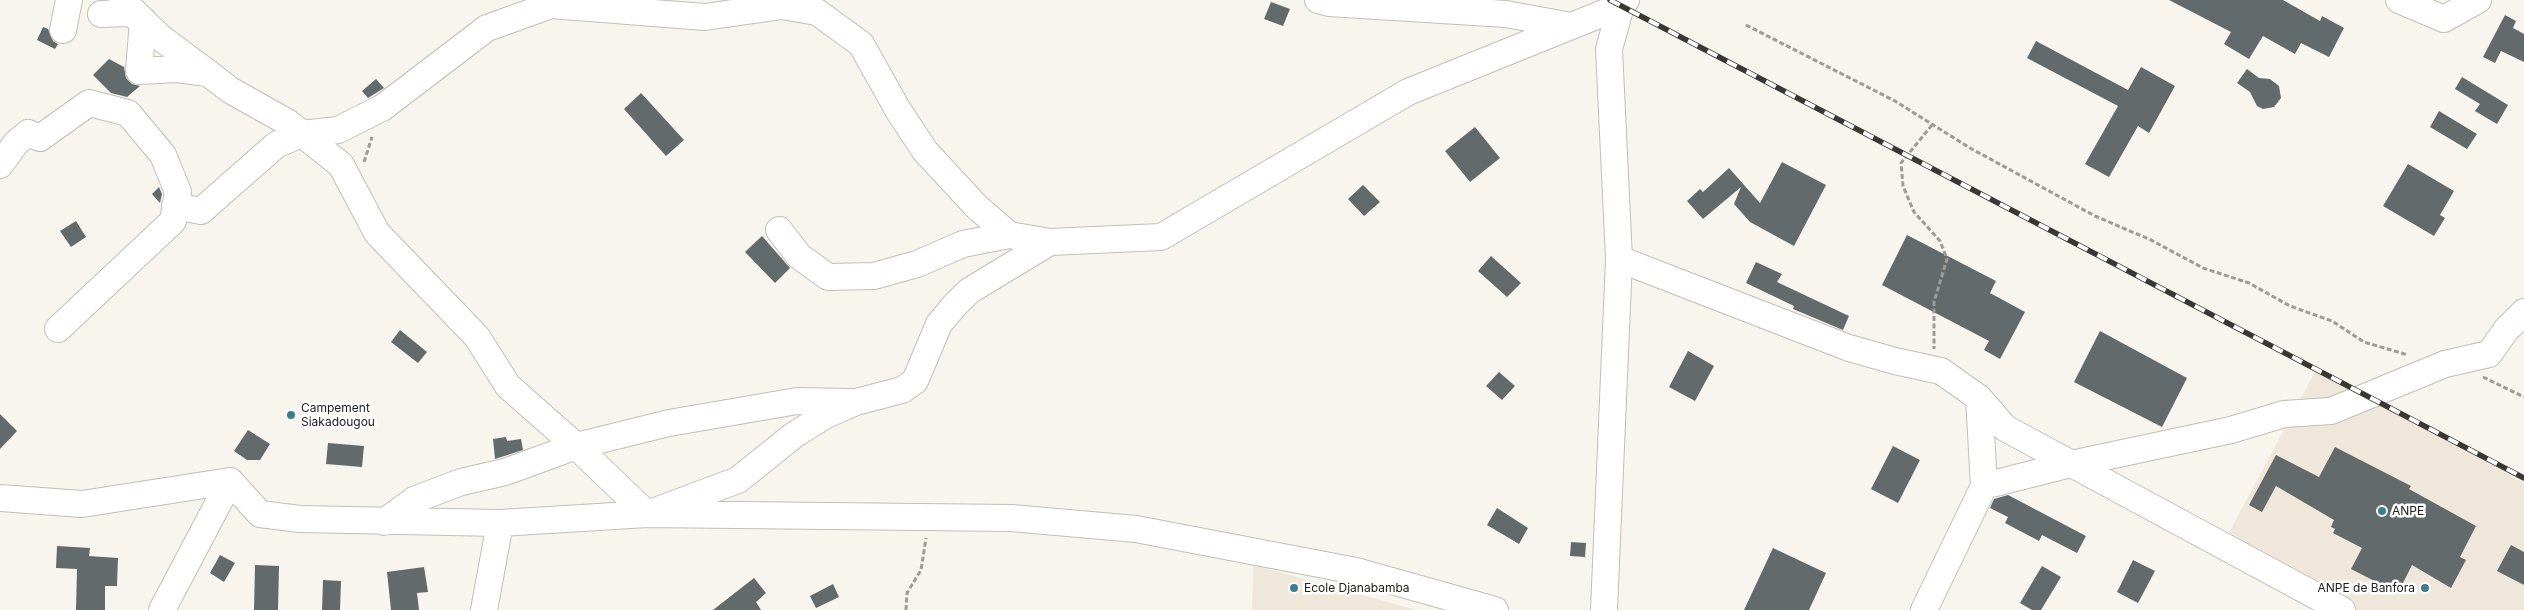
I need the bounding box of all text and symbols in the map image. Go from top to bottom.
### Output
place label: Campement Siakadougou [301,401,375,429]
marker: Campement Siakadougou [285,409,297,421]
place label: ANPE [2392,504,2424,518]
marker: ANPE [2376,505,2388,517]
place label: Ecole Djanabamba [1304,581,1410,595]
place label: ANPE de Banfora [2317,581,2415,595]
marker: Ecole Djanabamba [1288,582,1300,594]
marker: ANPE de Banfora [2419,582,2431,594]

